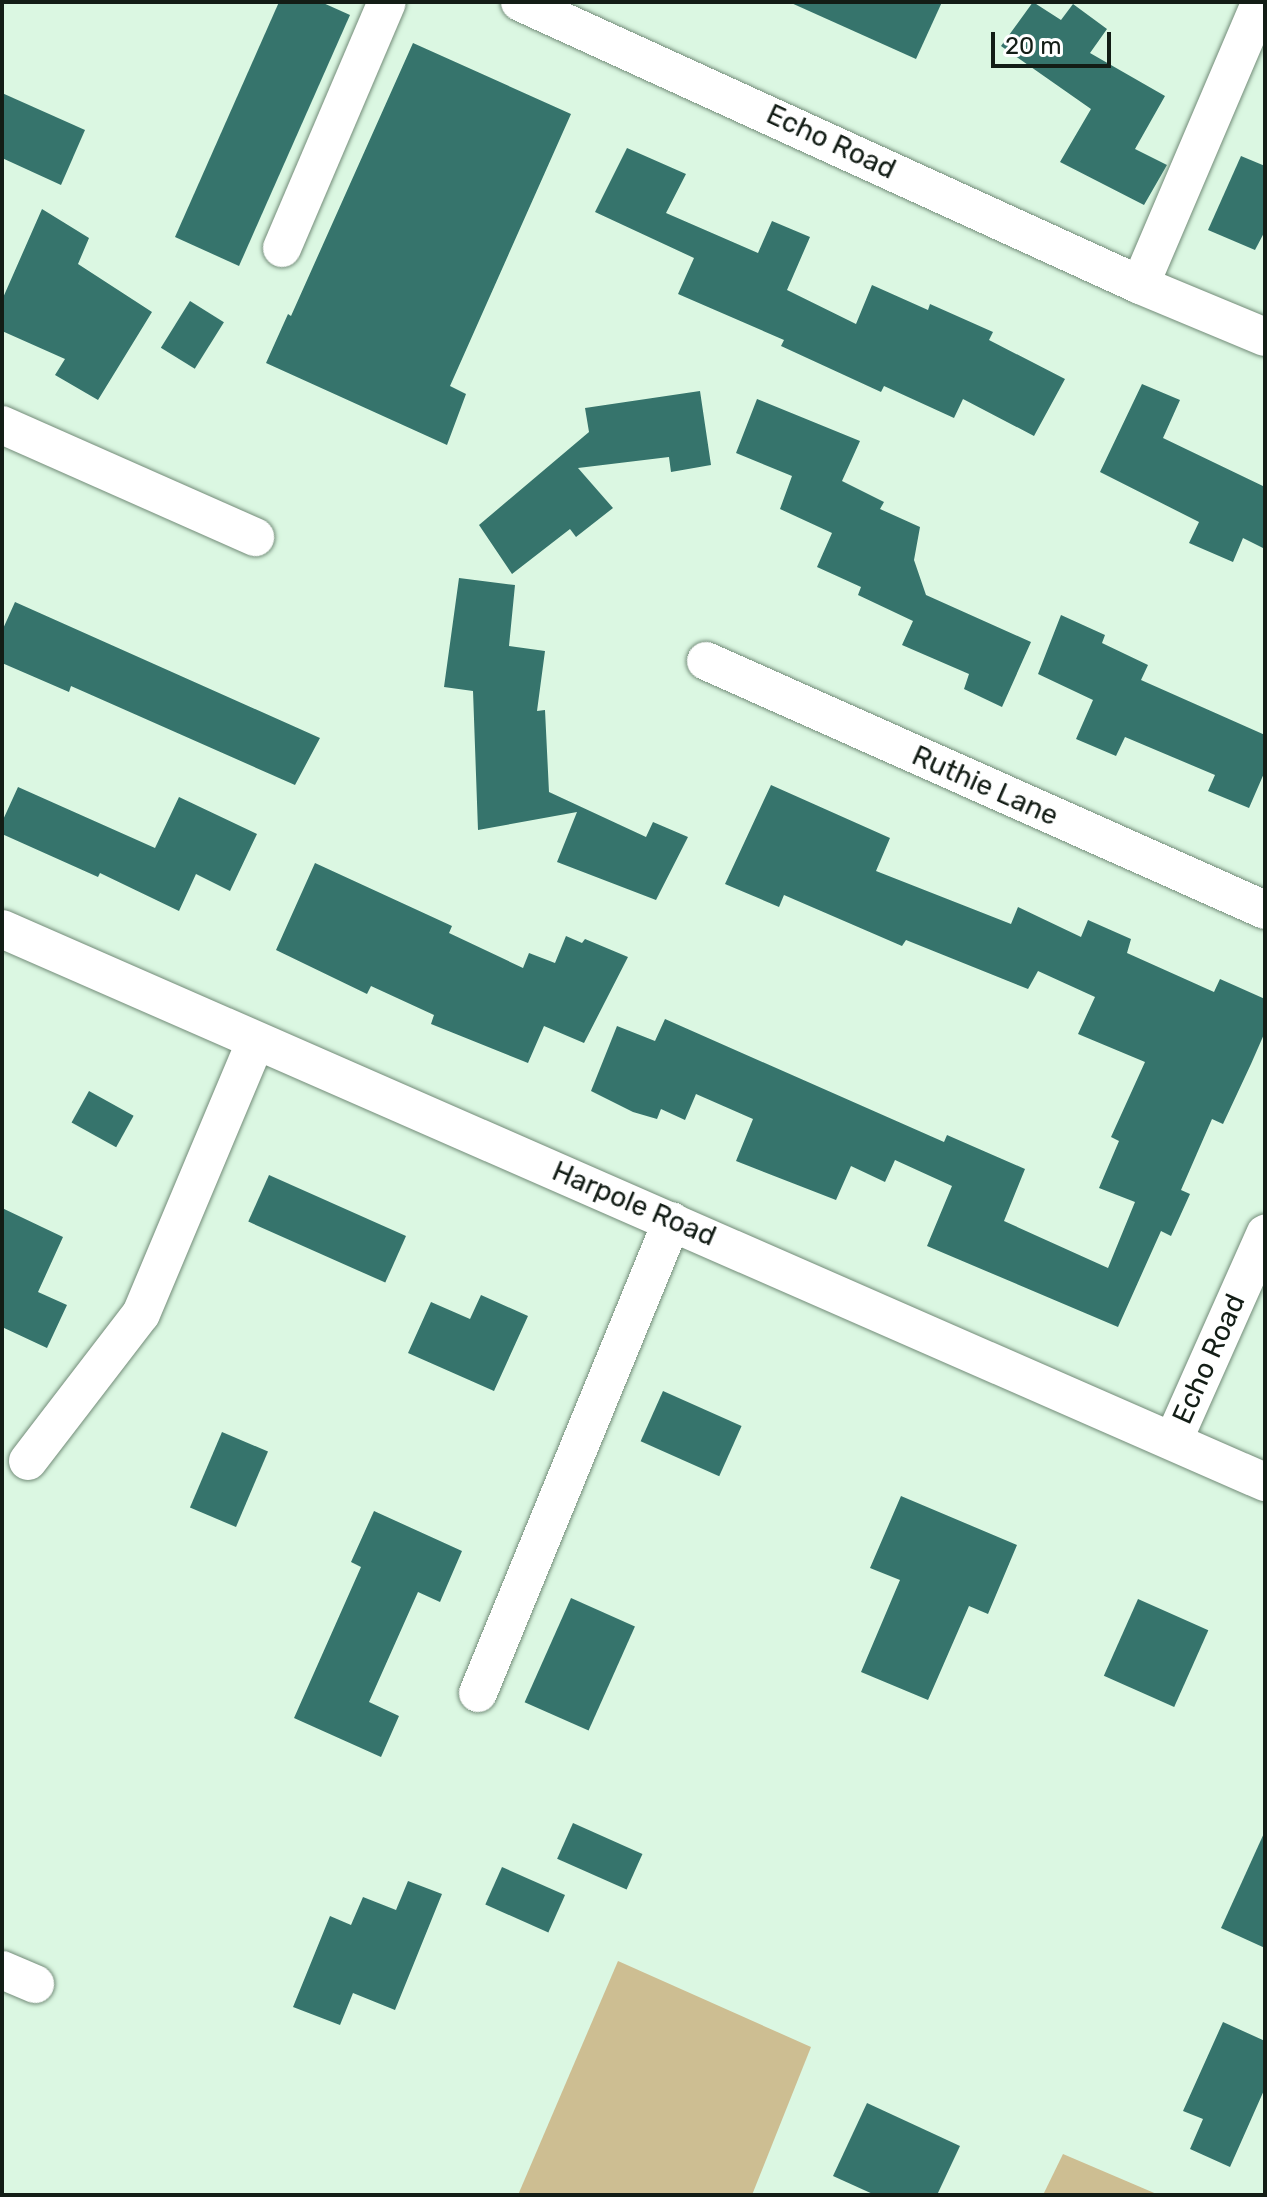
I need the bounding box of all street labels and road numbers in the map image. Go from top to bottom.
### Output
street label: Echo Road [761,97,901,187]
street label: Ruthie Lane [907,739,1063,833]
street label: Harpole Road [547,1154,721,1254]
street label: Echo Road [1165,1289,1253,1429]

